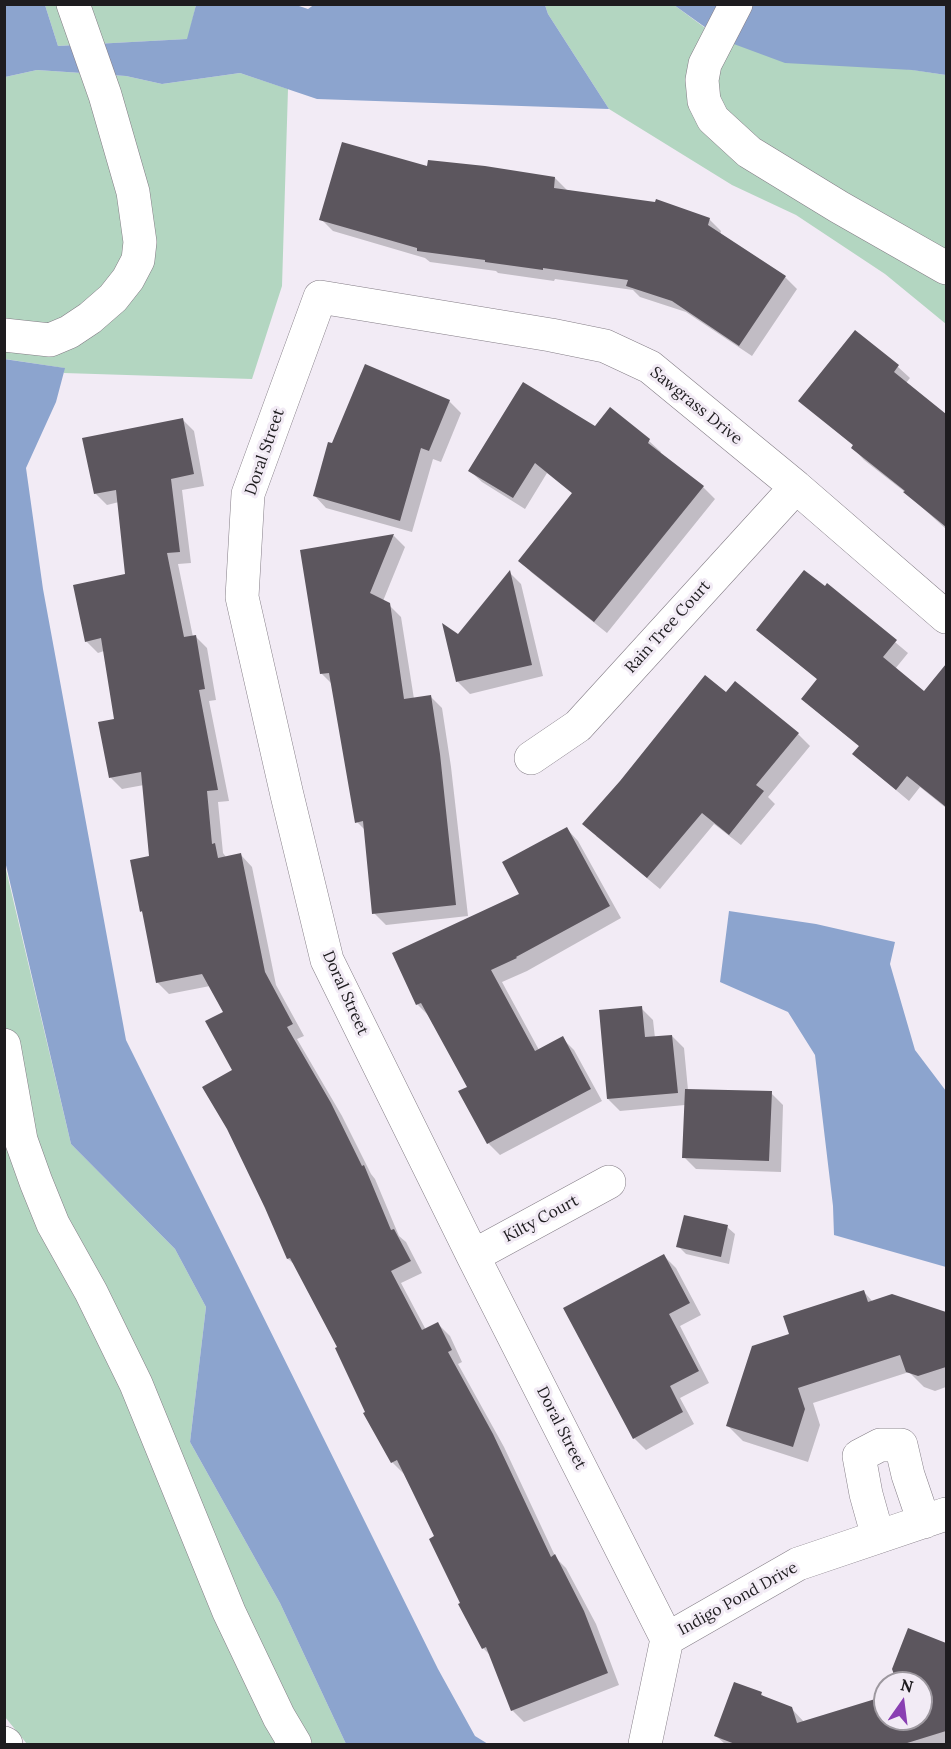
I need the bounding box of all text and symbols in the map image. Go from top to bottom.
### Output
street label: Sawgrass Drive [646,363,746,449]
street label: Doral Street [241,406,289,498]
street label: Rain Tree Court [621,577,715,677]
street label: Doral Street [318,948,372,1038]
street label: Kilty Court [500,1191,582,1247]
street label: Doral Street [532,1383,590,1473]
street label: Indigo Pond Drive [675,1558,801,1640]
north arrow [873,1671,933,1731]
text: N [898,1674,915,1697]

